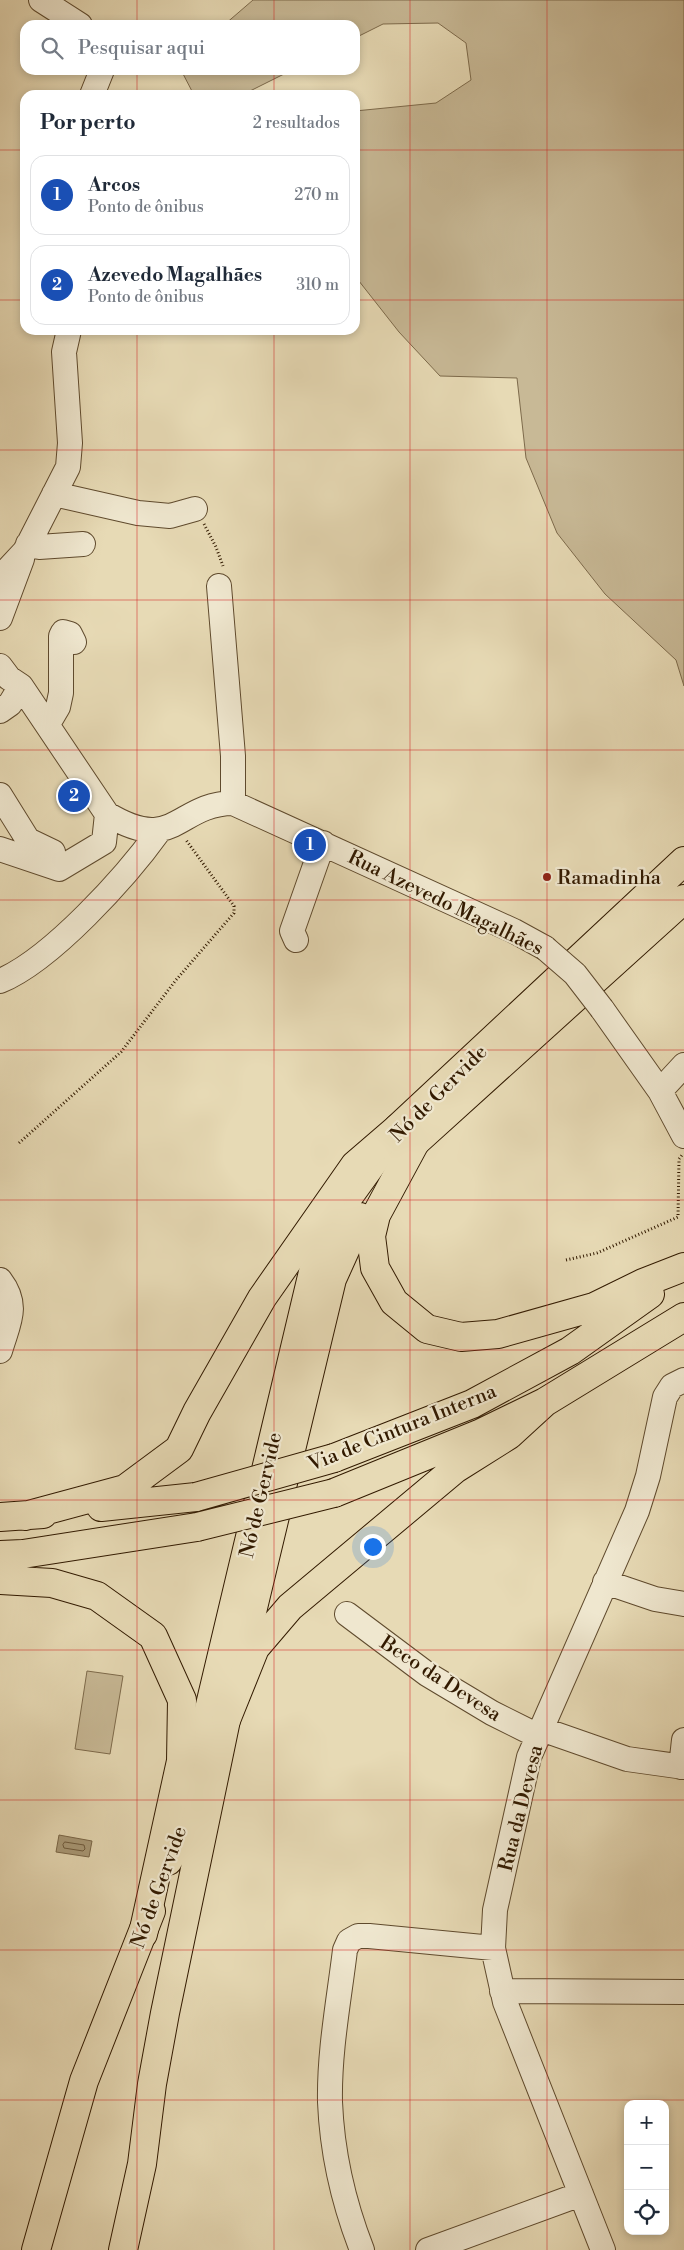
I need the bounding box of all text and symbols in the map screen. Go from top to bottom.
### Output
search box [20,20,360,75]
icon: search [38,34,66,62]
text: Pesquisar aqui [78,36,205,60]
text: Por perto [40,110,136,136]
text: 2 resultados [253,113,340,133]
text: Arcos [88,173,140,197]
text: 1 [53,185,61,205]
text: 270 m [294,185,339,205]
text: Ponto de ônibus [88,197,204,217]
text: Azevedo Magalhães [88,263,262,287]
text: 2 [52,275,62,295]
text: 310 m [296,275,339,295]
text: Ponto de ônibus [88,287,204,307]
pin: 2 [58,777,90,815]
pin: 1 [294,826,326,864]
street label: Rua Azevedo Magalhães [344,845,547,962]
place label: Ramadinha [557,866,662,891]
marker: Ramadinha [541,871,553,883]
street label: Nó de Gervide [385,1040,493,1148]
street label: Via de Cintura Interna [304,1379,501,1478]
street label: Nó de Gervide [235,1430,288,1560]
your location [360,1534,386,1560]
street label: Beco da Devesa [374,1630,506,1728]
street label: Rua da Devesa [494,1742,549,1874]
street label: Nó de Gervide [126,1823,193,1952]
map controls [624,2100,669,2235]
button: + [624,2100,669,2145]
button: − [624,2145,669,2190]
button: locate [624,2190,669,2235]

